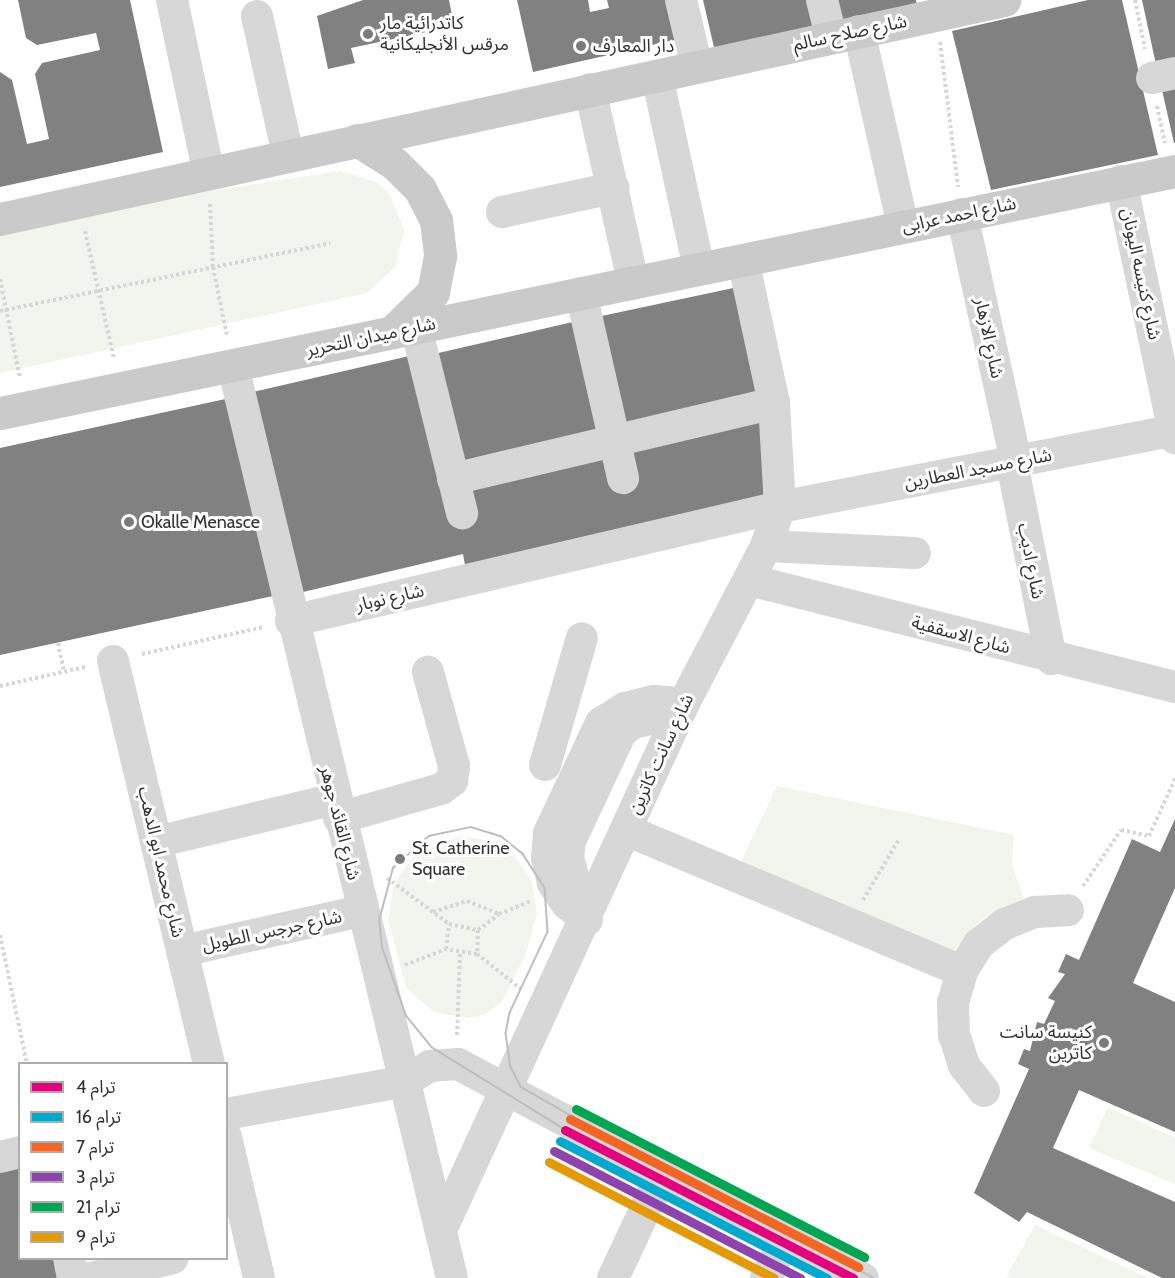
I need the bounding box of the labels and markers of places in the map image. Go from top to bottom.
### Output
place label: كاتدرائية مار مرقس الأنجليكانية [380,13,509,56]
marker: كاتدرائية مار مرقس الأنجليكانية [361,27,375,41]
place label: دار المعارف [593,35,674,57]
marker: دار المعارف [574,39,588,53]
place label: Okalle Menasce [141,511,260,533]
marker: Okalle Menasce [122,515,136,529]
place label: St. Catherine Square [412,838,509,880]
marker: St. Catherine Square [393,852,407,866]
place label: كنيسة سانت كاترين [1000,1022,1092,1064]
marker: كنيسة سانت كاترين [1097,1036,1111,1050]

